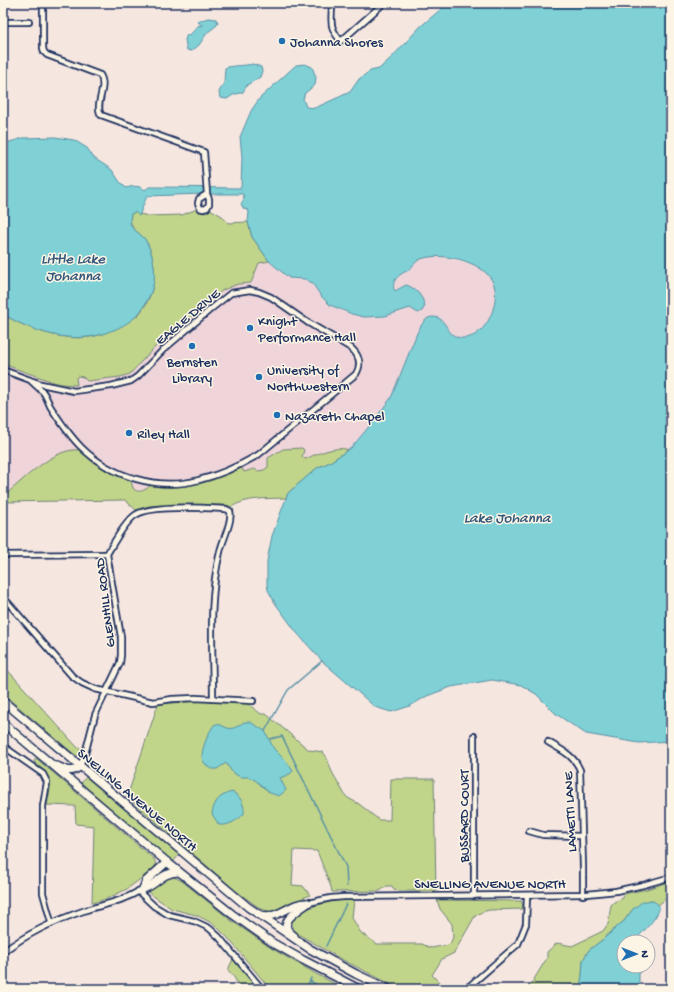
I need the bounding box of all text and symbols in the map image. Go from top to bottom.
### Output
place label: Johanna Shores [290,35,384,52]
marker: Johanna Shores [277,36,287,46]
water label: Little Lake Johanna [41,251,106,286]
street label: EAGLE DRIVE [153,285,225,350]
place label: Knight Performance Hall [257,314,356,347]
marker: Knight Performance Hall [245,323,255,333]
marker: Bernsten Library [187,341,197,351]
place label: Bernsten Library [166,355,218,388]
place label: University of Northwestern [267,363,350,396]
marker: University of Northwestern [254,372,264,382]
place label: Nazareth Chapel [285,409,385,426]
marker: Nazareth Chapel [272,410,282,420]
place label: Riley Hall [137,427,190,444]
marker: Riley Hall [124,428,134,438]
water label: Lake Johanna [464,510,552,528]
street label: GLENHILL ROAD [92,556,120,648]
street label: SNELLING AVENUE NORTH [73,746,201,857]
street label: BUSSARD COURT [457,769,474,864]
street label: LAMETTI LANE [561,770,582,853]
street label: SNELLING AVENUE NORTH [414,877,567,894]
north arrow [616,934,656,974]
text: N [638,950,650,958]

